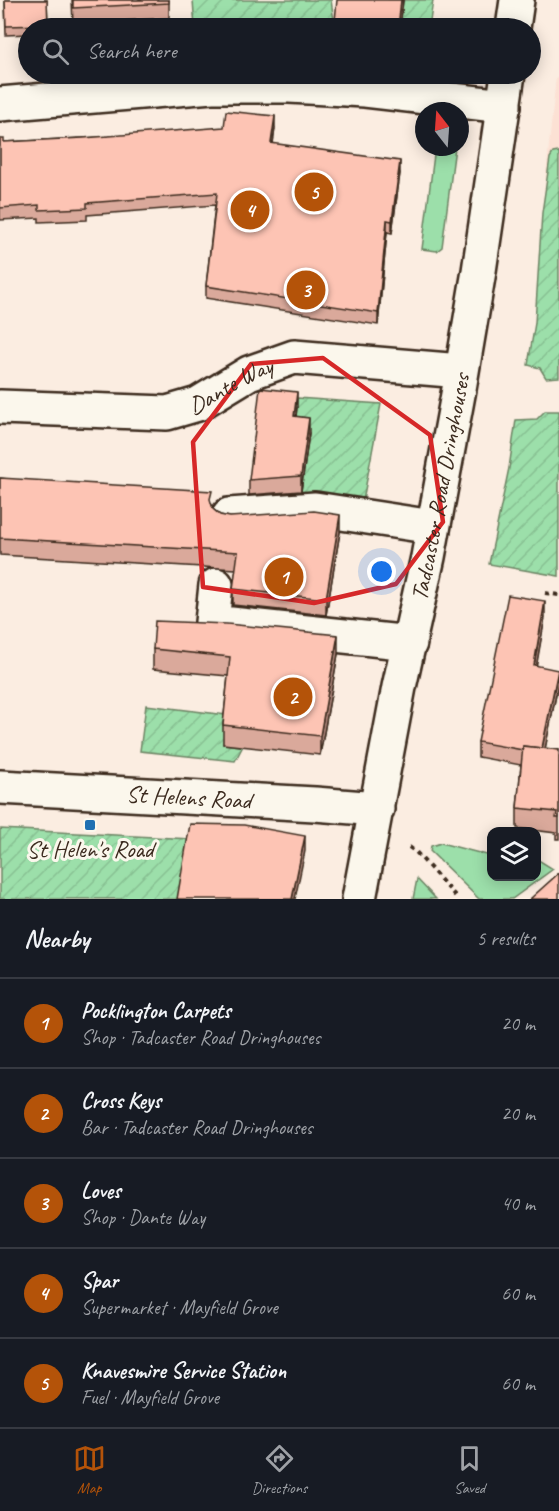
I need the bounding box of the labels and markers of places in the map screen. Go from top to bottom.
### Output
pin: 5 [294,170,334,214]
pin: 4 [230,188,270,232]
pin: 3 [286,268,326,312]
pin: 1 [264,554,304,600]
pin: 2 [274,674,312,720]
marker: St Helen's Road [83,818,97,832]
place label: St Helen's Road [27,834,157,864]

